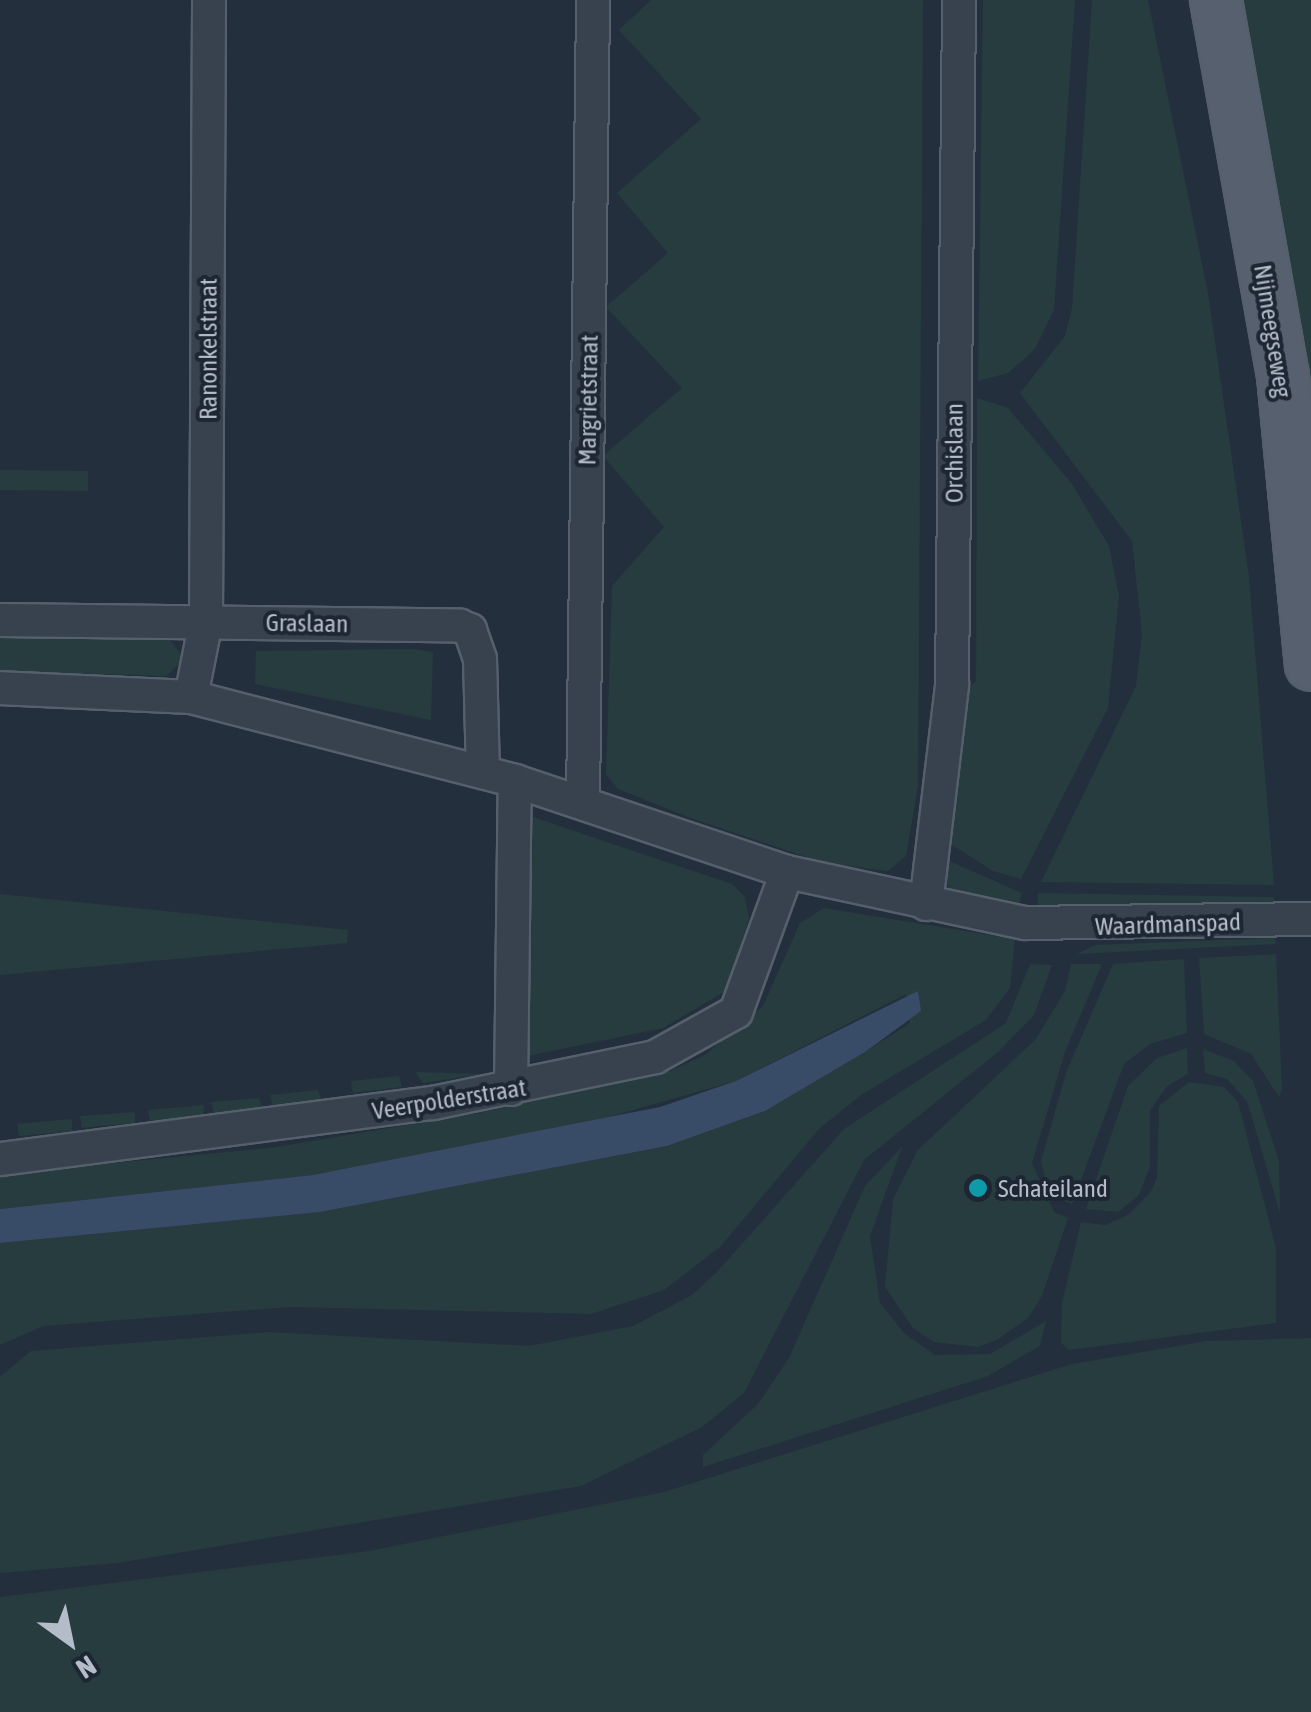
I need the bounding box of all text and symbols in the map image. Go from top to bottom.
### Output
street label: Nijmeegseweg [1248,262,1298,400]
street label: Ranonkelstraat [193,278,223,420]
street label: Margrietstraat [572,334,604,466]
street label: Orchislaan [939,403,969,503]
street label: Graslaan [265,607,349,639]
street label: Waardmanspad [1095,906,1241,942]
street label: Veerpolderstraat [370,1072,528,1126]
place label: Schateiland [998,1173,1108,1203]
marker: Schateiland [967,1177,989,1199]
north arrow [20,1592,120,1692]
text: N [71,1649,102,1685]

